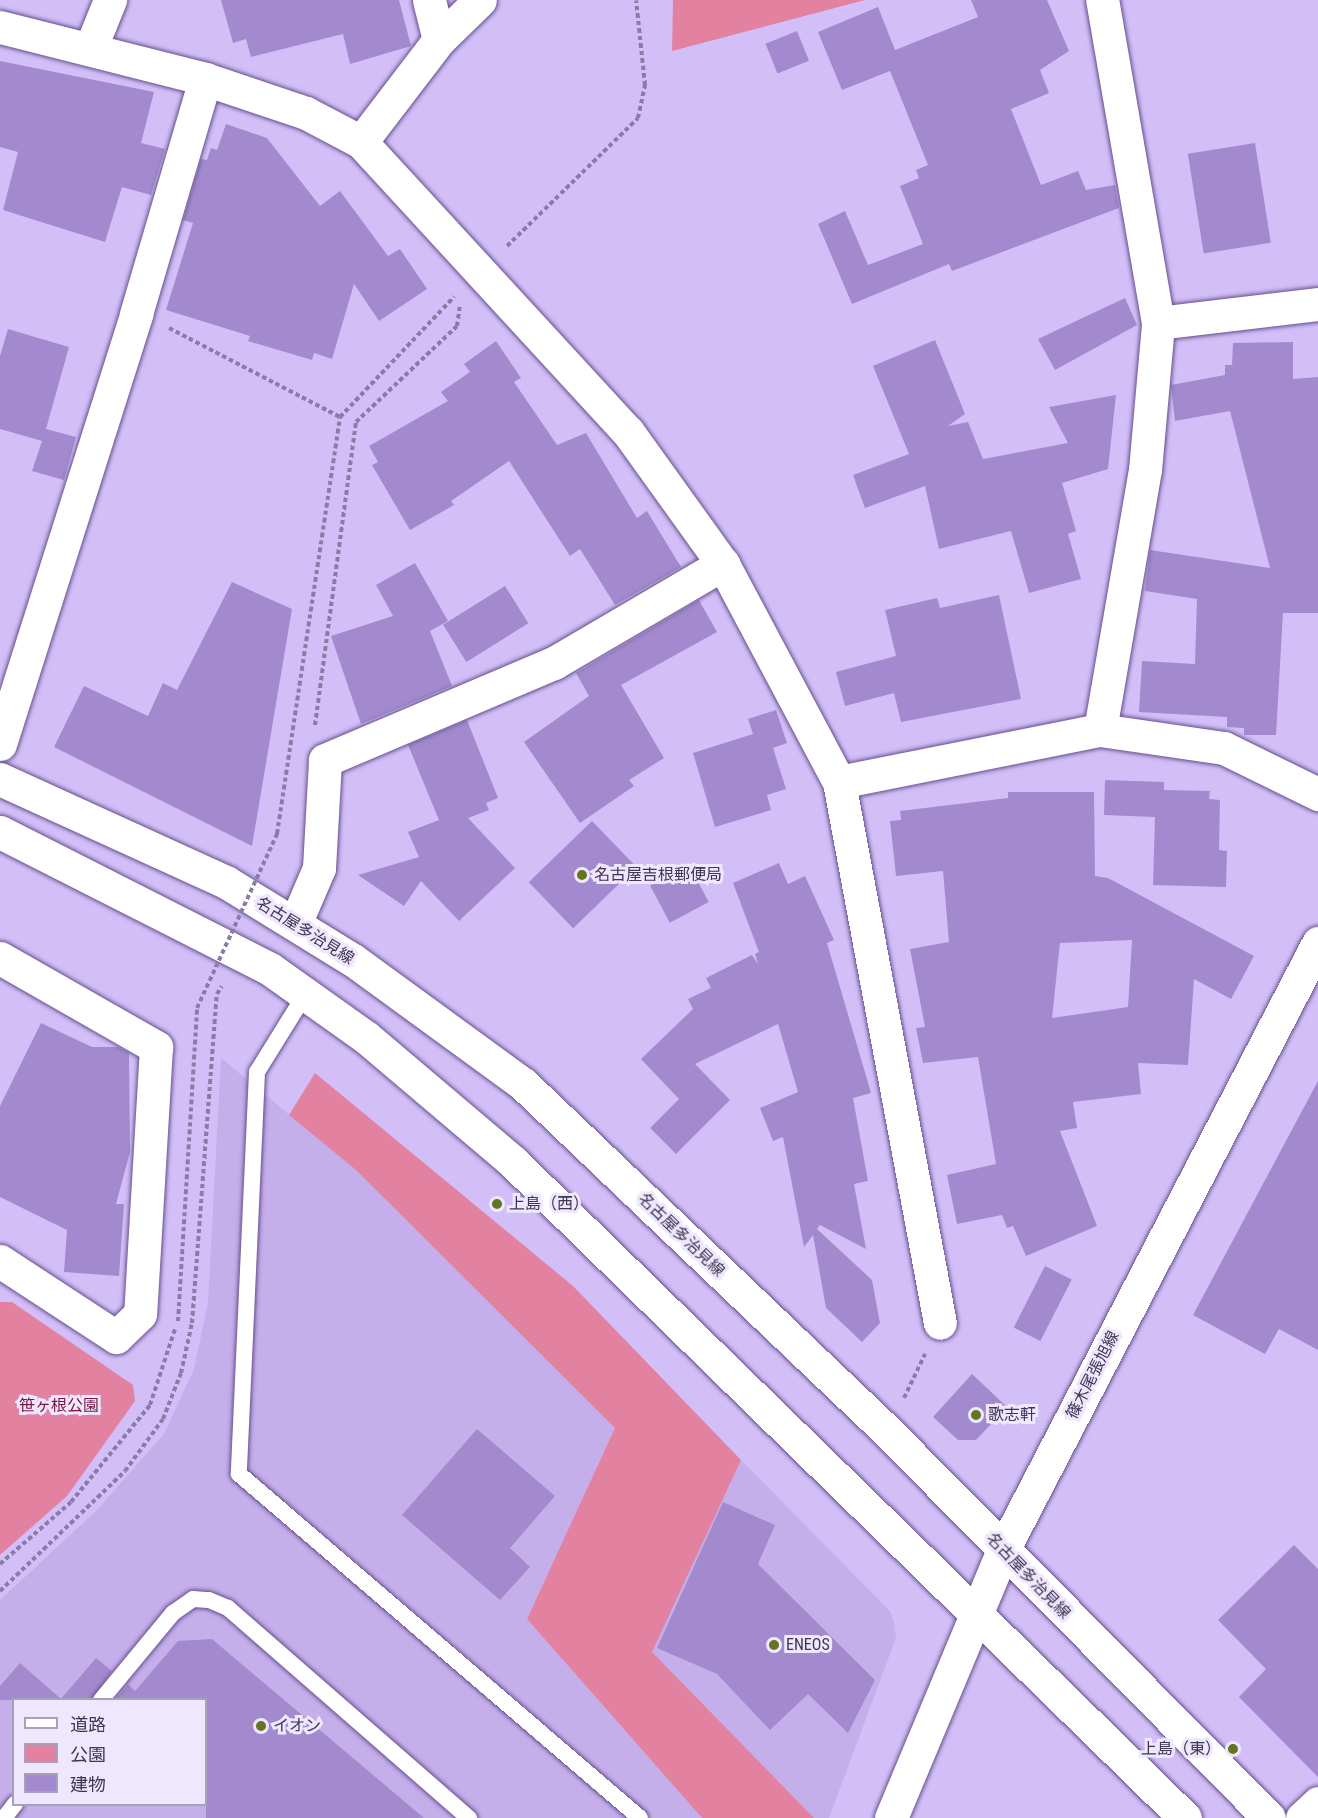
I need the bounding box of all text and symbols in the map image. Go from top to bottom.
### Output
place label: 名古屋吉根郵便局 [594,865,722,885]
marker: 名古屋吉根郵便局 [575,868,589,882]
street label: 名古屋多治見線 [252,893,358,969]
street label: 名古屋多治見線 [634,1189,728,1281]
place label: 上島（西） [509,1194,589,1214]
marker: 上島（西） [490,1197,504,1211]
street label: 篠木尾張旭線 [1063,1328,1123,1422]
park label: 笹ヶ根公園 [19,1396,99,1416]
place label: 歌志軒 [988,1405,1036,1425]
marker: 歌志軒 [969,1408,983,1422]
street label: 名古屋多治見線 [982,1529,1074,1623]
place label: ENEOS [786,1635,830,1655]
marker: ENEOS [767,1638,781,1652]
legend [12,1698,207,1806]
text: 道路 [70,1714,106,1735]
place label: イオン [273,1716,321,1736]
marker: イオン [254,1719,268,1733]
place label: 上島（東） [1141,1739,1221,1759]
marker: 上島（東） [1226,1742,1240,1756]
text: 公園 [70,1744,106,1765]
text: 建物 [70,1774,106,1795]

